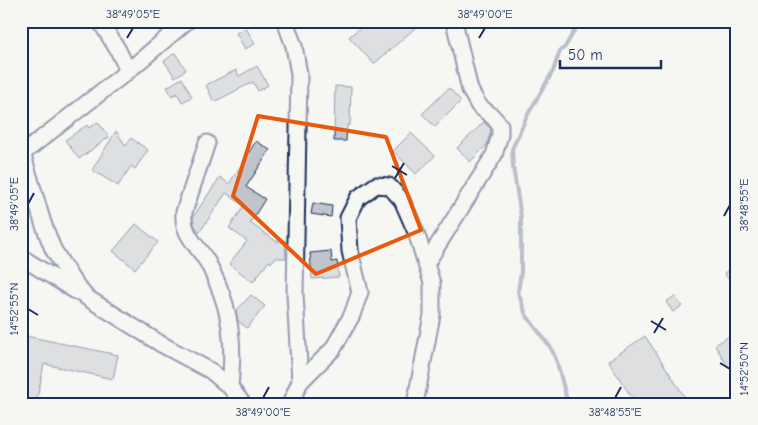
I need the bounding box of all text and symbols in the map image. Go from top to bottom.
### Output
text: 38°49'05"E [106,7,160,21]
text: 38°49'00"E [458,7,512,21]
scale bar [560,38,662,70]
text: 50 m [568,46,603,64]
text: 38°49'05"E [7,177,21,231]
text: 38°48'55"E [737,178,751,232]
text: 14°52'55"N [7,283,21,335]
text: 14°52'50"N [737,342,751,396]
text: 38°49'00"E [236,405,290,419]
text: 38°48'55"E [588,405,642,419]

